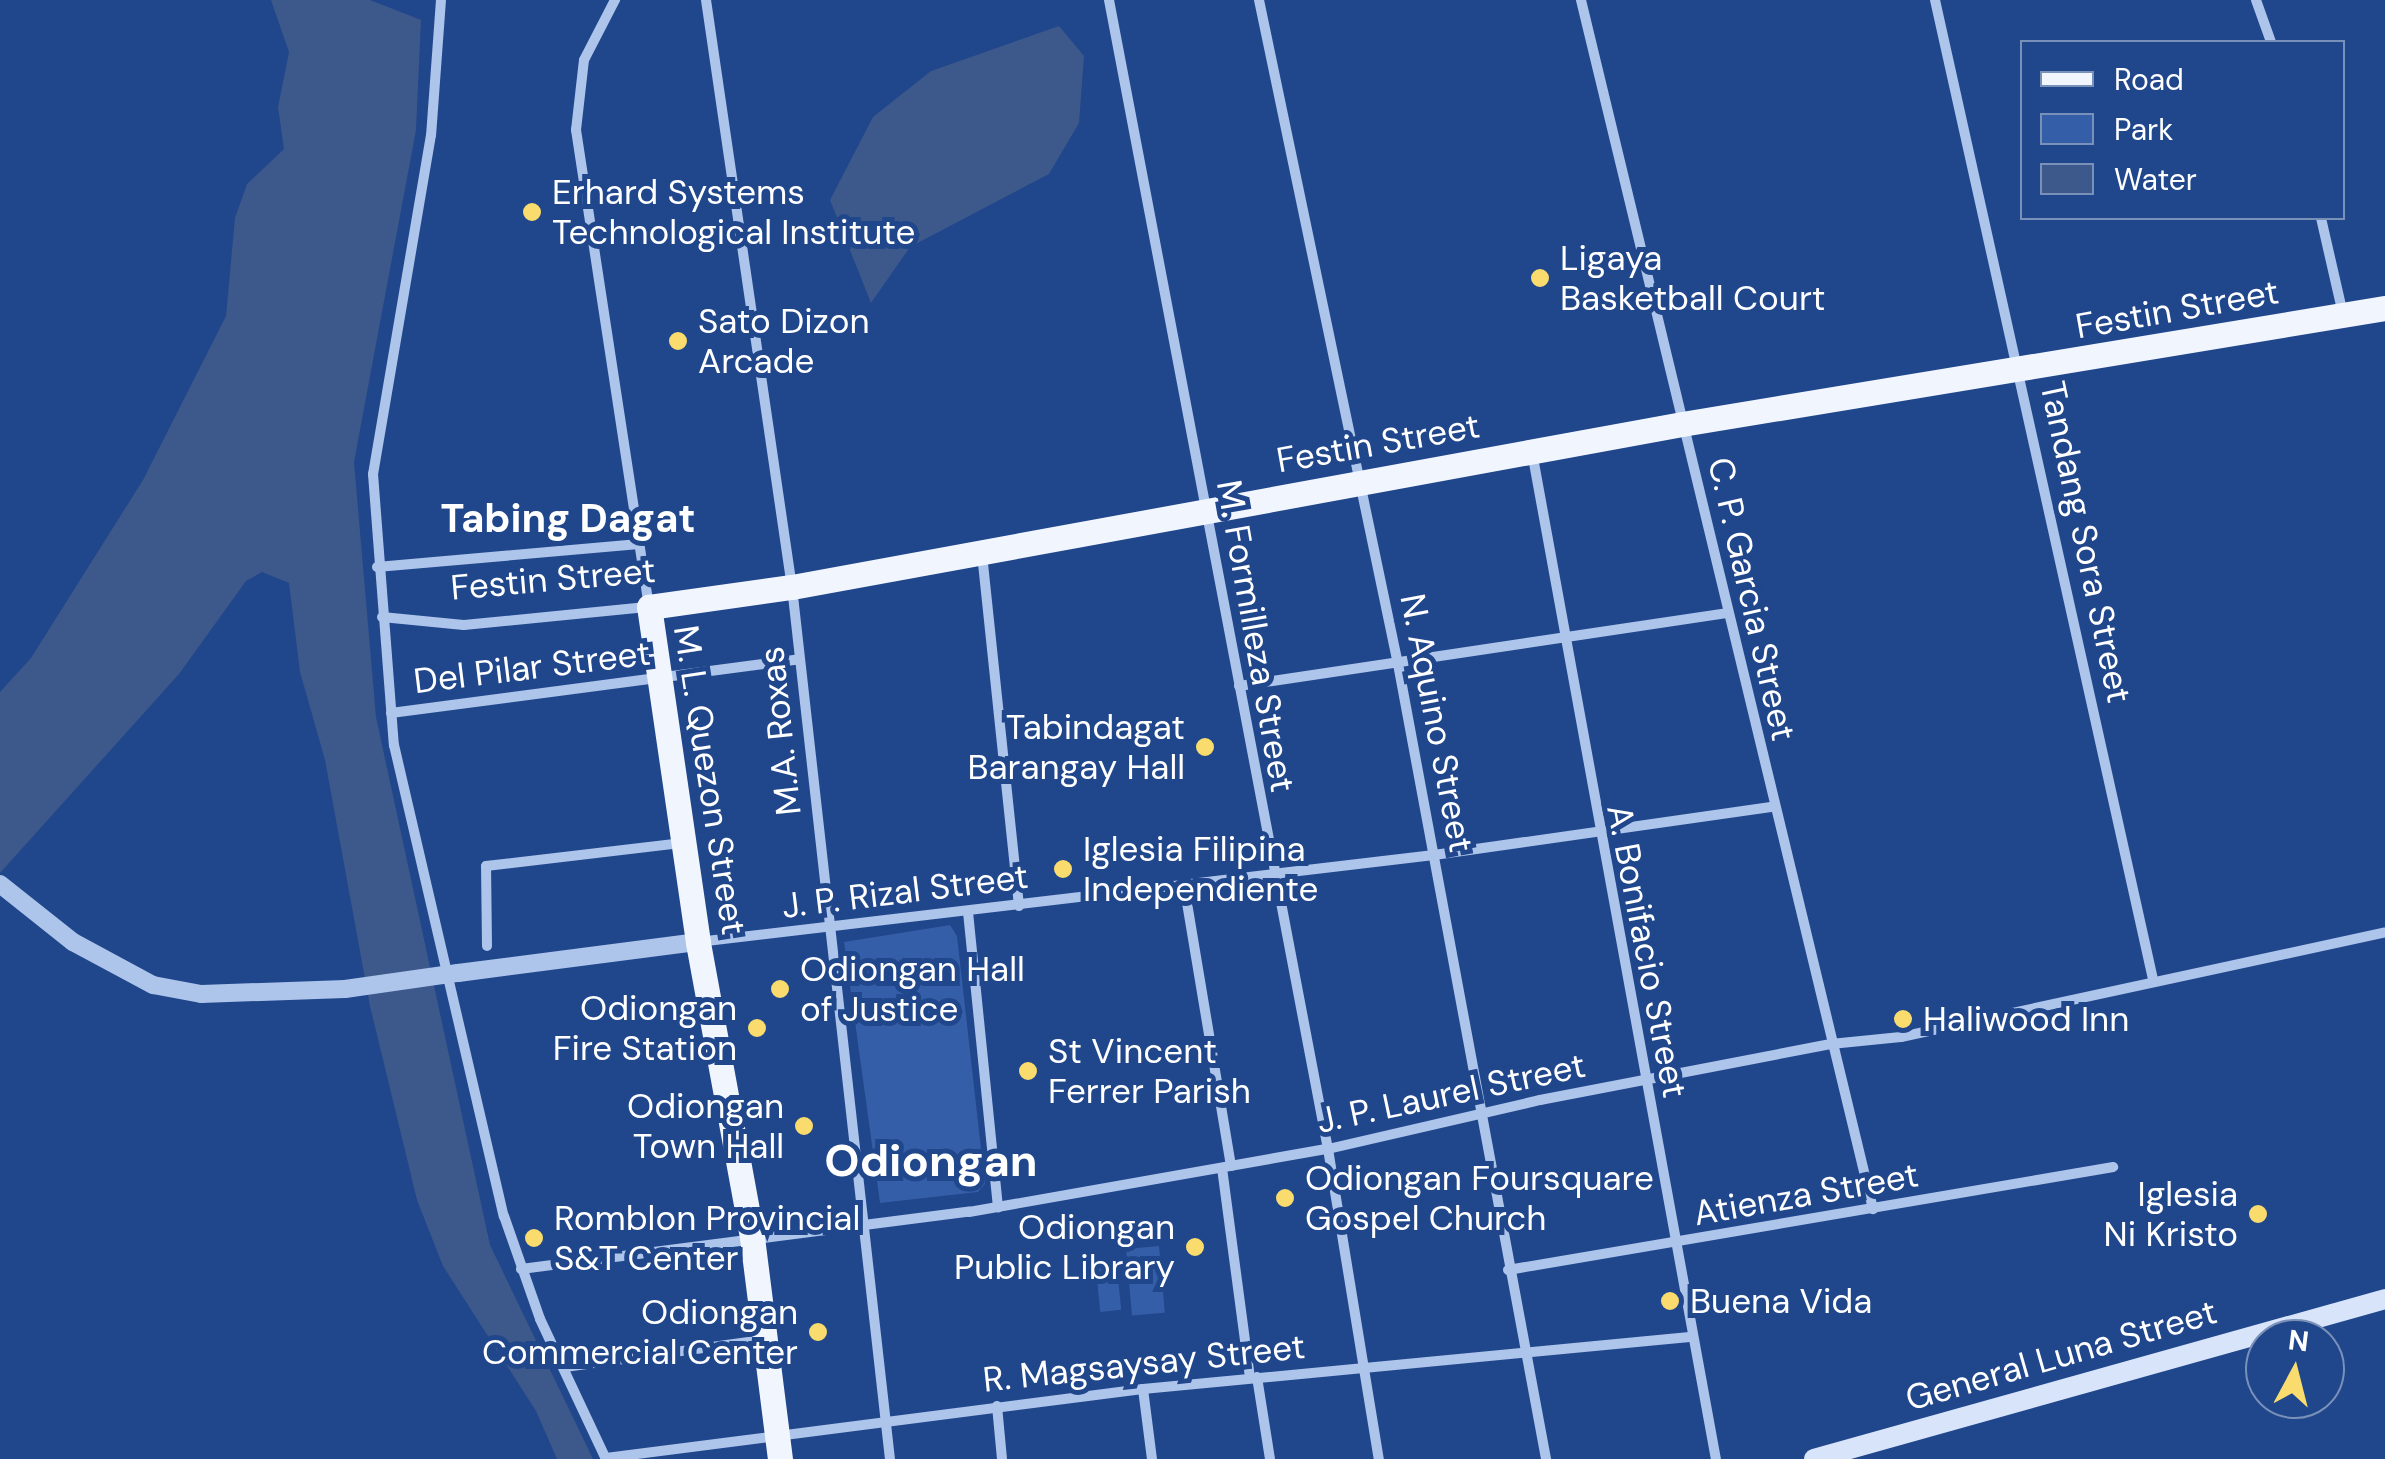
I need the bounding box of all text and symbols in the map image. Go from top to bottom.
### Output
legend [2020,40,2345,220]
text: Road [2114,60,2184,99]
text: Park [2114,110,2173,149]
text: Water [2114,160,2197,199]
place label: Erhard Systems Technological Institute [552,171,915,253]
marker: Erhard Systems Technological Institute [521,201,543,223]
place label: Ligaya Basketball Court [1560,237,1826,319]
marker: Ligaya Basketball Court [1529,267,1551,289]
street label: Festin Street [2072,270,2282,348]
place label: Sato Dizon Arcade [698,300,869,382]
marker: Sato Dizon Arcade [667,330,689,352]
street label: Tandang Sora Street [2031,377,2141,707]
street label: Festin Street [1273,404,1483,482]
street label: C. P. Garcia Street [1699,453,1805,745]
street label: M. Formilleza Street [1208,477,1304,795]
district label: Tabing Dagat [440,494,696,542]
street label: Festin Street [449,549,657,609]
street label: N. Aquino Street [1391,590,1483,856]
street label: M. L. Quezon Street [665,622,755,938]
street label: Del Pilar Street [411,632,653,702]
street label: M.A. Roxas [750,645,810,817]
place label: Tabindagat Barangay Hall [967,706,1185,788]
marker: Tabindagat Barangay Hall [1194,736,1216,758]
street label: A. Bonifacio Street [1598,801,1696,1101]
place label: Iglesia Filipina Independiente [1083,828,1318,910]
street label: J. P. Rizal Street [779,855,1031,927]
marker: Iglesia Filipina Independiente [1052,858,1074,880]
place label: Odiongan Hall of Justice [800,948,1025,1030]
marker: Odiongan Hall of Justice [769,978,791,1000]
place label: Odiongan Fire Station [553,987,737,1069]
place label: Haliwood Inn [1923,998,2129,1040]
marker: Haliwood Inn [1892,1008,1914,1030]
marker: Odiongan Fire Station [746,1017,768,1039]
place label: St Vincent Ferrer Parish [1048,1030,1251,1112]
street label: J. P. Laurel Street [1313,1044,1589,1142]
marker: St Vincent Ferrer Parish [1017,1060,1039,1082]
place label: Odiongan Town Hall [627,1085,784,1167]
marker: Odiongan Town Hall [793,1115,815,1137]
district label: Odiongan [824,1134,1038,1188]
street label: Atienza Street [1690,1154,1922,1234]
place label: Odiongan Foursquare Gospel Church [1305,1157,1654,1239]
place label: Iglesia Ni Kristo [2104,1173,2238,1255]
marker: Odiongan Foursquare Gospel Church [1274,1187,1296,1209]
place label: Romblon Provincial S&T Center [554,1197,860,1279]
marker: Iglesia Ni Kristo [2247,1203,2269,1225]
place label: Odiongan Public Library [954,1206,1175,1288]
marker: Romblon Provincial S&T Center [523,1227,545,1249]
marker: Odiongan Public Library [1184,1236,1206,1258]
place label: Buena Vida [1690,1280,1872,1322]
marker: Buena Vida [1659,1290,1681,1312]
street label: General Luna Street [1901,1290,2221,1420]
place label: Odiongan Commercial Center [482,1291,798,1373]
north arrow [2245,1319,2345,1419]
marker: Odiongan Commercial Center [807,1321,829,1343]
text: N [2286,1321,2311,1360]
street label: R. Magsaysay Street [981,1325,1307,1401]

